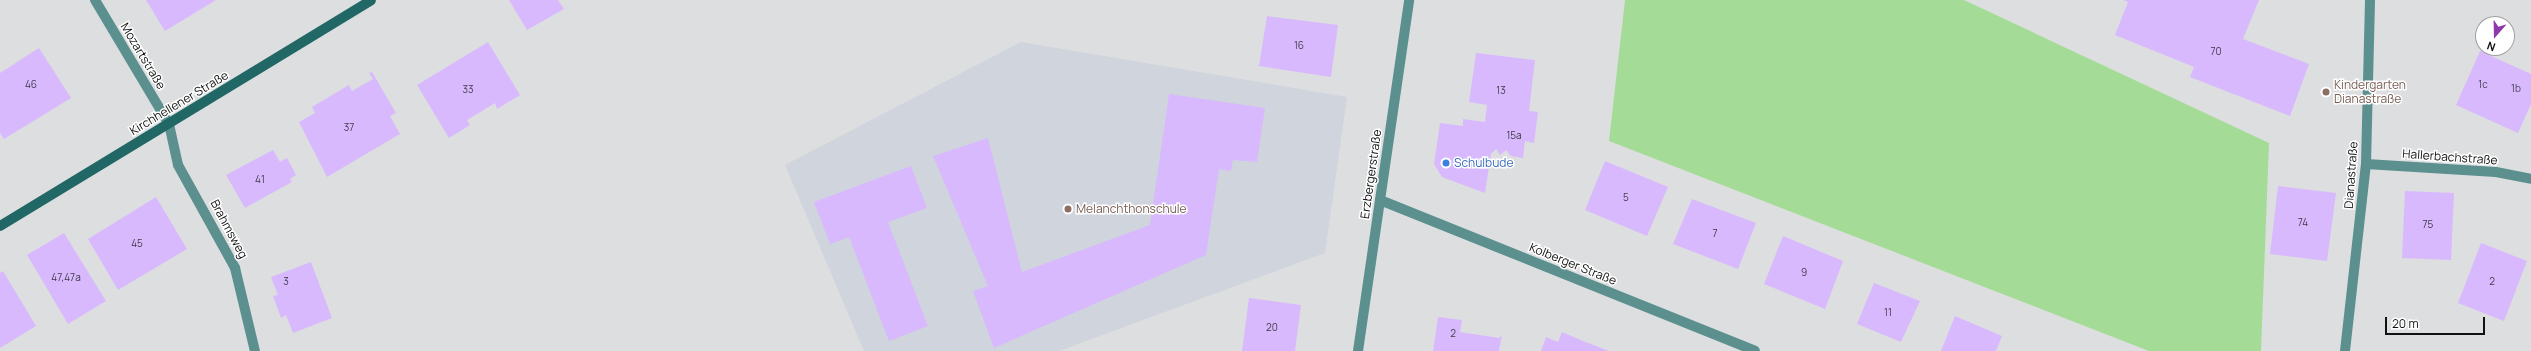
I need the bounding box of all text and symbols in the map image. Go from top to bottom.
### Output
north arrow [2475,16,2515,56]
street label: Mozartstraße [118,20,168,92]
text: N [2485,38,2497,55]
house number: 16 [1294,40,1304,52]
house number: 70 [2210,46,2222,58]
street label: Kirchhellener Straße [127,68,231,138]
place label: Kindergarten Dianastraße [2334,78,2406,106]
house number: 46 [25,79,37,91]
house number: 1c [2478,79,2488,91]
house number: 1b [2511,83,2521,95]
house number: 33 [462,84,474,96]
house number: 13 [1496,85,1506,97]
marker: Kindergarten Dianastraße [2321,87,2331,97]
house number: 37 [344,122,354,134]
street label: Erzbergerstraße [1358,128,1384,220]
house number: 15a [1506,130,1522,142]
street label: Dianastraße [2341,141,2361,209]
street label: Hallerbachstraße [2402,146,2498,168]
place label: Schulbude [1454,156,1513,170]
marker: Schulbude [1441,158,1451,168]
house number: 41 [255,174,265,186]
house number: 5 [1623,192,1629,204]
street label: Brahmsweg [207,197,251,261]
place label: Melanchthonschule [1076,202,1187,216]
marker: Melanchthonschule [1063,204,1073,214]
house number: 74 [2298,217,2308,229]
house number: 75 [2423,219,2433,231]
house number: 7 [1712,228,1718,240]
house number: 45 [131,238,143,250]
street label: Kolberger Straße [1527,240,1619,288]
house number: 9 [1801,267,1807,279]
house number: 47,47a [51,272,81,284]
house number: 3 [283,276,289,288]
house number: 2 [2489,276,2495,288]
house number: 11 [1884,307,1892,319]
scale bar [2387,309,2487,335]
text: 20 m [2392,315,2419,332]
house number: 20 [1266,322,1278,334]
house number: 2 [1450,328,1456,340]

